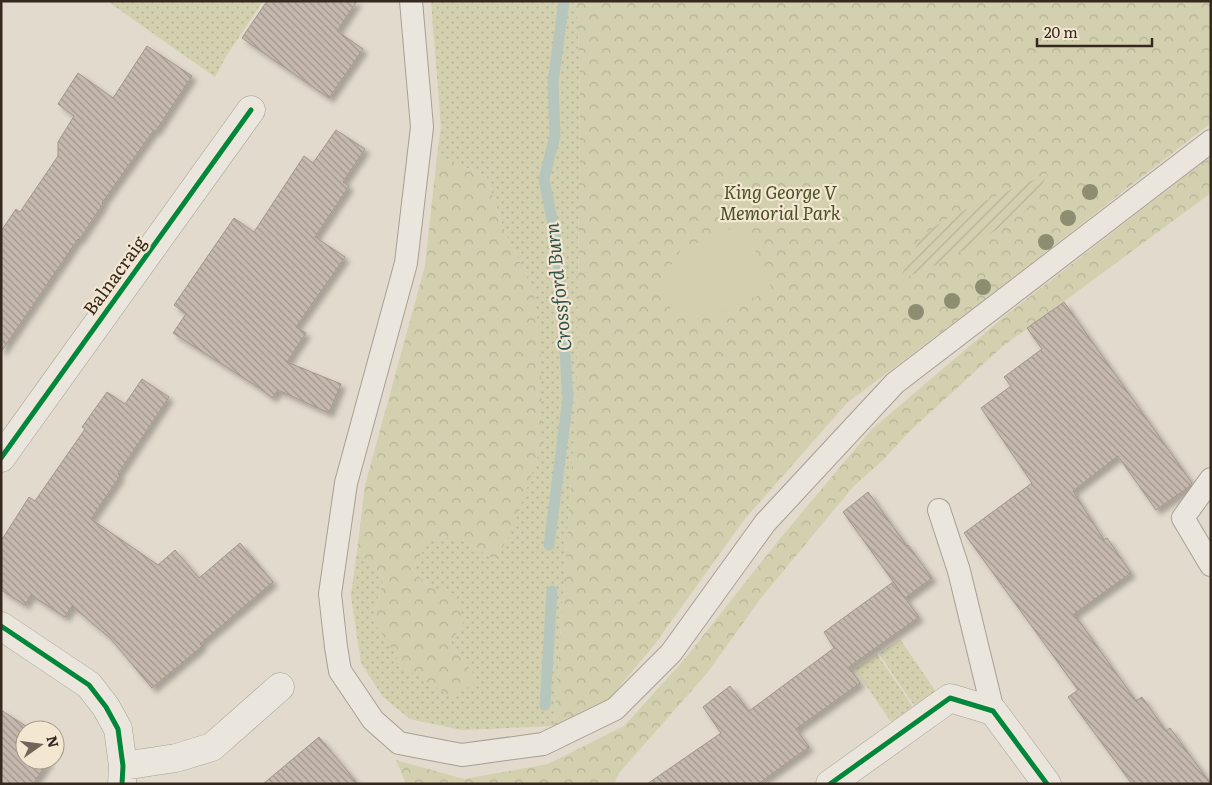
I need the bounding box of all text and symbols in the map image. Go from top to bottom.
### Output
scale bar [1037,15,1152,47]
text: 20 m [1044,20,1078,43]
park label: King George V Memorial Park [719,178,841,226]
water label: Crossford Burn [536,221,578,352]
street label: Balnacraig [76,229,152,320]
north arrow [15,720,65,770]
text: N [42,733,65,750]

